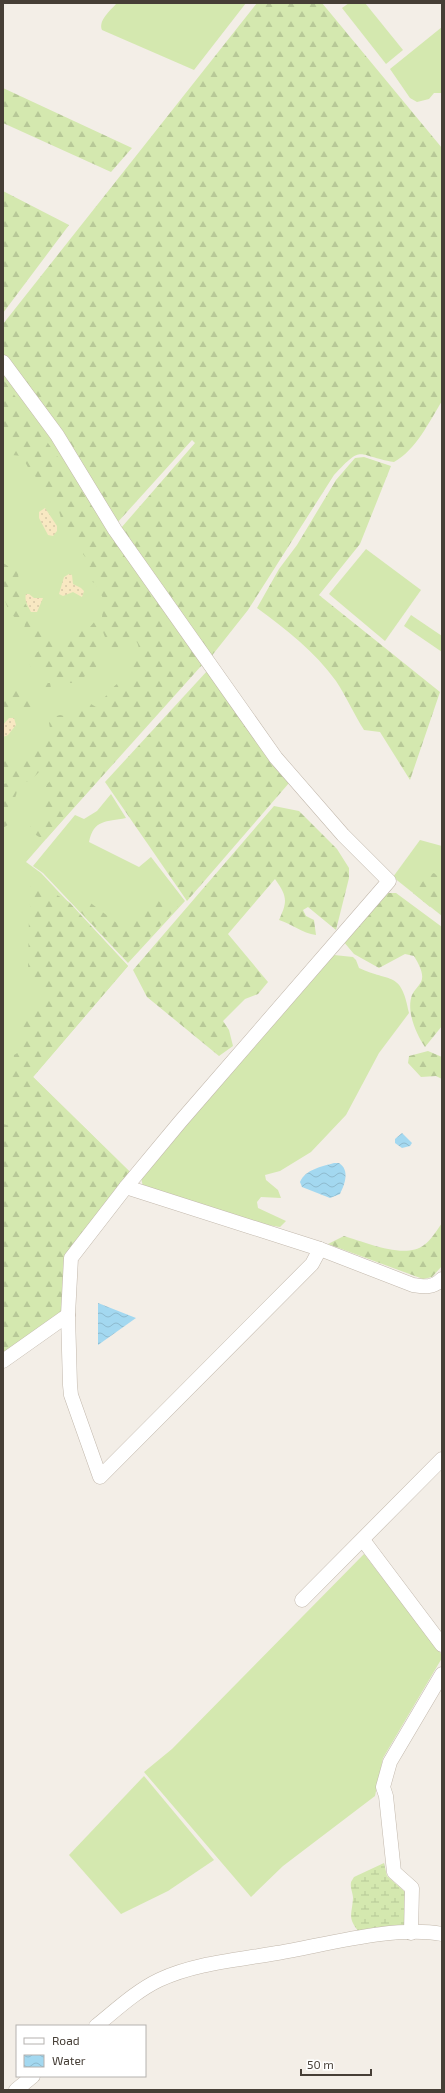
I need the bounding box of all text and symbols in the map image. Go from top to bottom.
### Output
legend [16,2025,146,2077]
text: Road [52,2033,80,2047]
scale bar [301,2051,371,2077]
text: Water [52,2053,86,2067]
text: 50 m [307,2057,334,2071]

